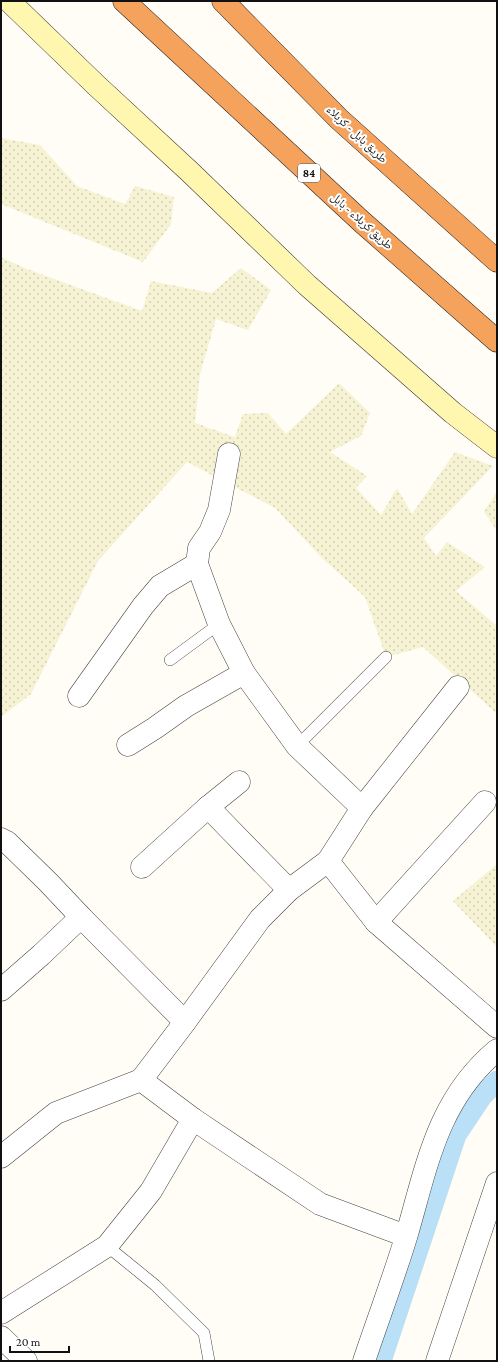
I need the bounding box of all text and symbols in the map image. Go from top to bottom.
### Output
street label: طريق بابل - كربلاء [323,102,390,166]
road number: 84 [298,164,320,182]
street label: طريق كربلاء - بابل [328,190,396,253]
scale bar [10,1328,69,1354]
text: 20 m [16,1335,41,1349]

